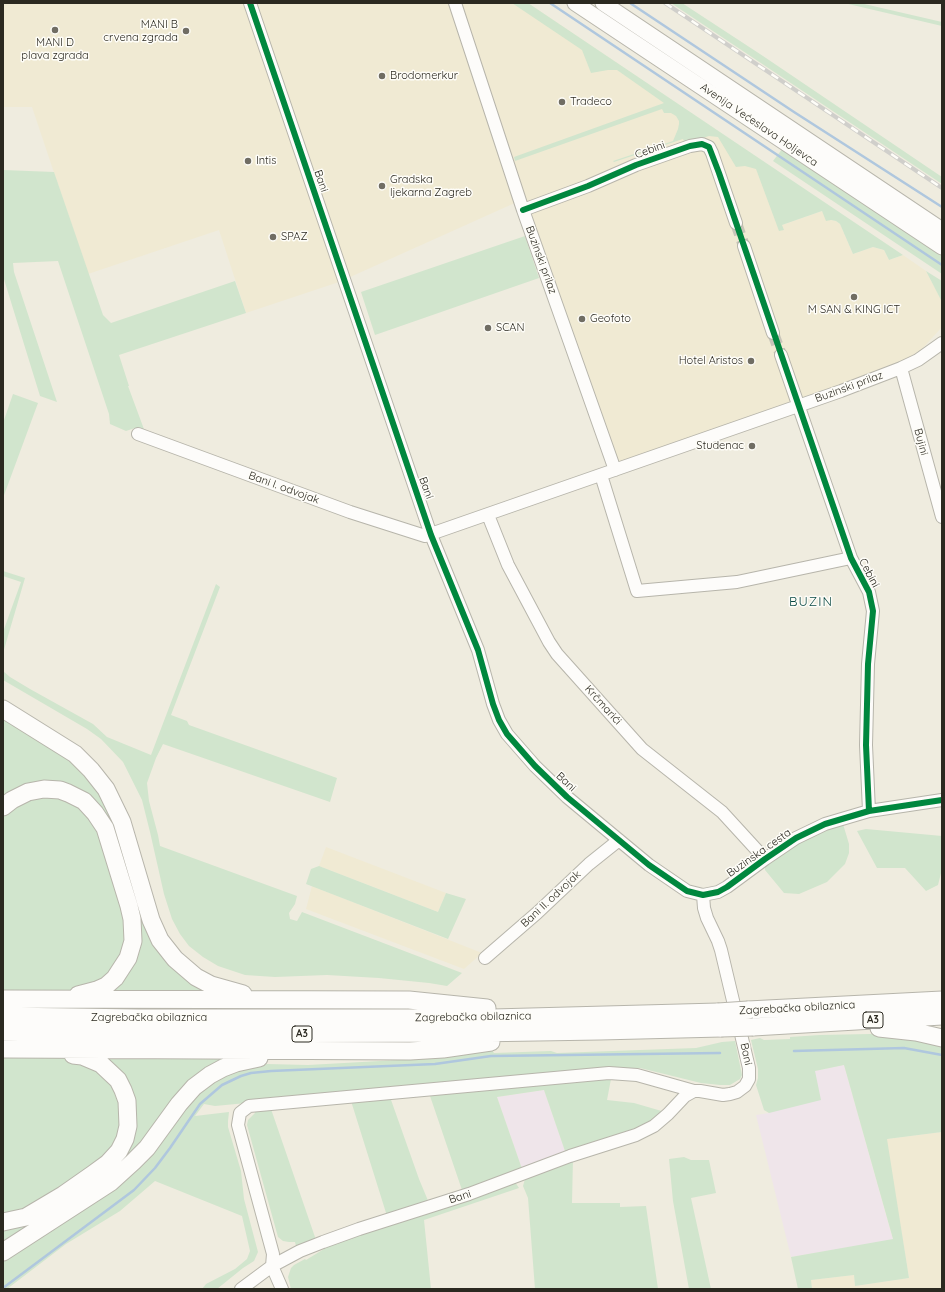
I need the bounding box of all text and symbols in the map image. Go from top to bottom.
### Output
place label: MANI B crvena zgrada [103,18,178,44]
marker: MANI D plava zgrada [50,25,60,35]
marker: MANI B crvena zgrada [181,26,191,36]
place label: MANI D plava zgrada [21,36,89,62]
place label: Brodomerkur [390,69,458,83]
marker: Brodomerkur [377,71,387,81]
street label: Avenija Većeslava Holjevca [698,81,820,169]
place label: Tradeco [570,95,612,109]
marker: Tradeco [557,97,567,107]
street label: Cebini [633,138,667,162]
place label: Intis [256,154,276,168]
marker: Intis [243,156,253,166]
street label: Bani [311,168,331,194]
place label: Gradska ljekarna Zagreb [390,173,472,199]
marker: Gradska ljekarna Zagreb [377,181,387,191]
street label: Buzinski prilaz [523,224,559,296]
place label: SPAZ [281,230,307,244]
marker: SPAZ [268,232,278,242]
marker: M SAN & KING ICT [849,292,859,302]
place label: M SAN & KING ICT [808,303,900,317]
place label: Geofoto [590,312,631,326]
marker: Geofoto [577,314,587,324]
place label: SCAN [496,321,524,335]
marker: SCAN [483,323,493,333]
place label: Hotel Aristos [679,354,743,368]
marker: Hotel Aristos [746,356,756,366]
street label: Buzinski prilaz [813,369,885,405]
street label: Bujini [911,427,931,457]
place label: Studenac [696,439,744,453]
marker: Studenac [747,441,757,451]
street label: Bani I. odvojak [247,469,321,507]
street label: Bani [416,475,436,501]
street label: Cebini [856,556,882,590]
district label: BUZIN [789,594,833,610]
street label: Krčmarići [582,683,624,727]
street label: Bani [553,769,579,795]
street label: Buzinska cesta [724,826,794,880]
street label: Bani II. odvojak [518,868,584,930]
street label: Zagrebačka obilaznica [738,998,856,1018]
street label: Zagrebačka obilaznica [415,1009,531,1025]
street label: Zagrebačka obilaznica [91,1011,207,1025]
road number: A3 [863,1012,883,1028]
road number: A3 [292,1026,312,1042]
street label: Bani [737,1042,755,1066]
street label: Bani [447,1187,473,1207]

